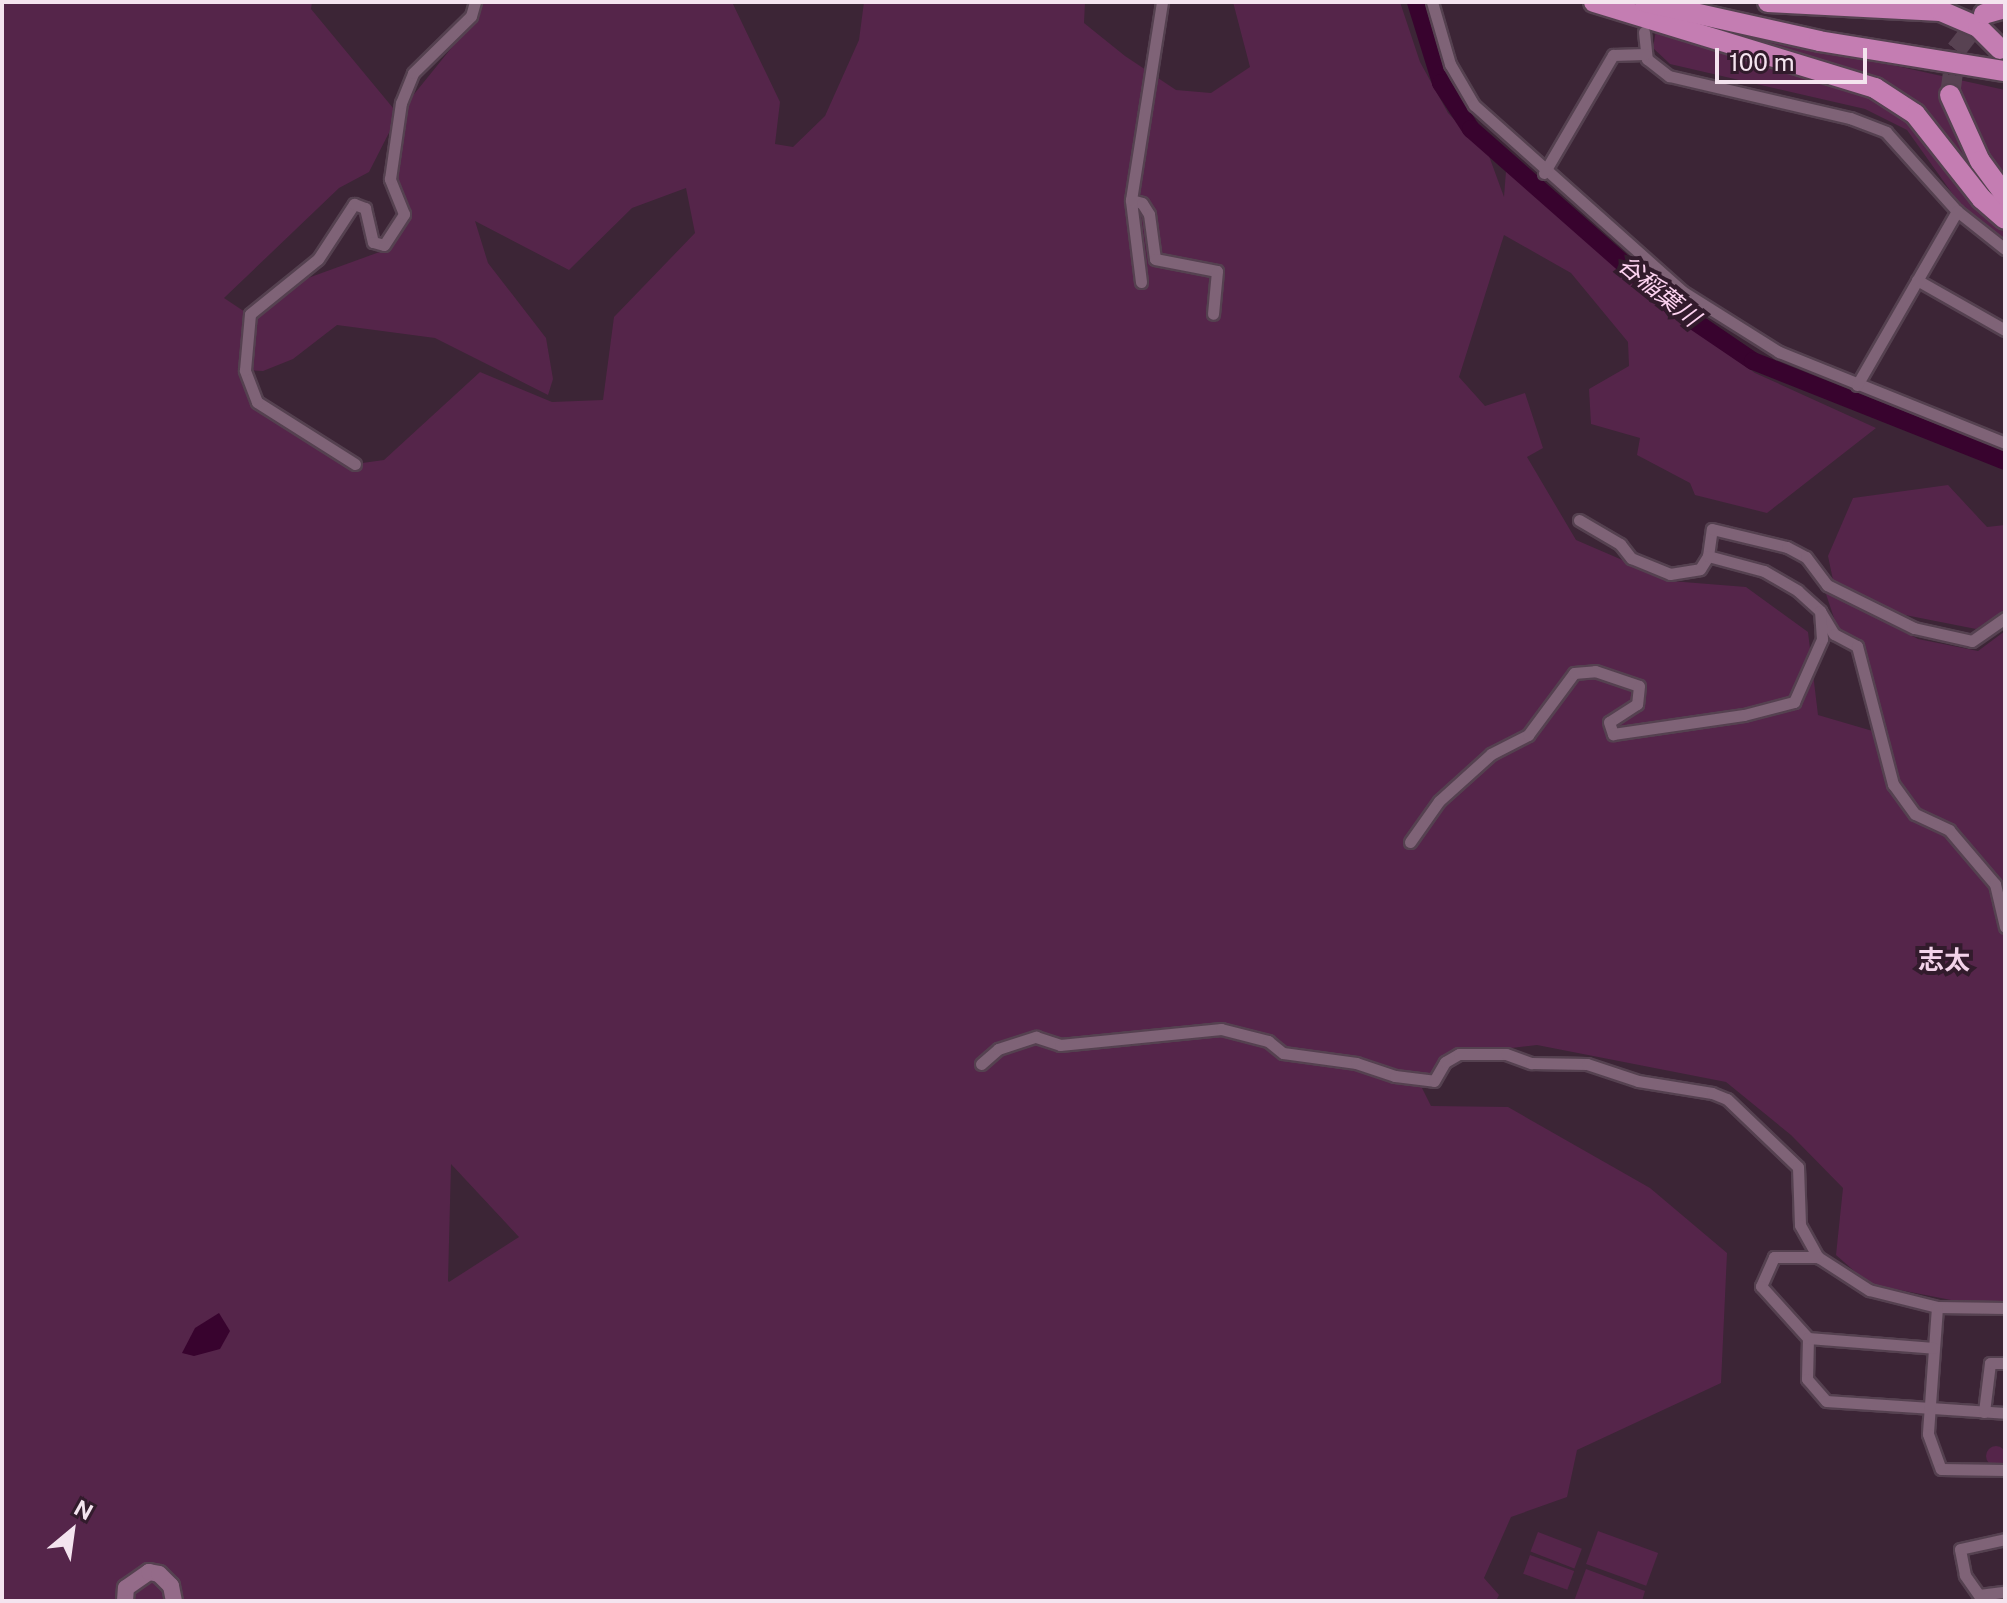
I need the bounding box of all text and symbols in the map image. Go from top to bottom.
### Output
scale bar [1719,32,1871,82]
text: 100 m [1729,48,1795,76]
water label: 谷稲葉川 [1613,250,1705,332]
district label: 志太 [1918,944,1970,976]
north arrow [32,1491,112,1571]
text: N [70,1494,97,1526]

